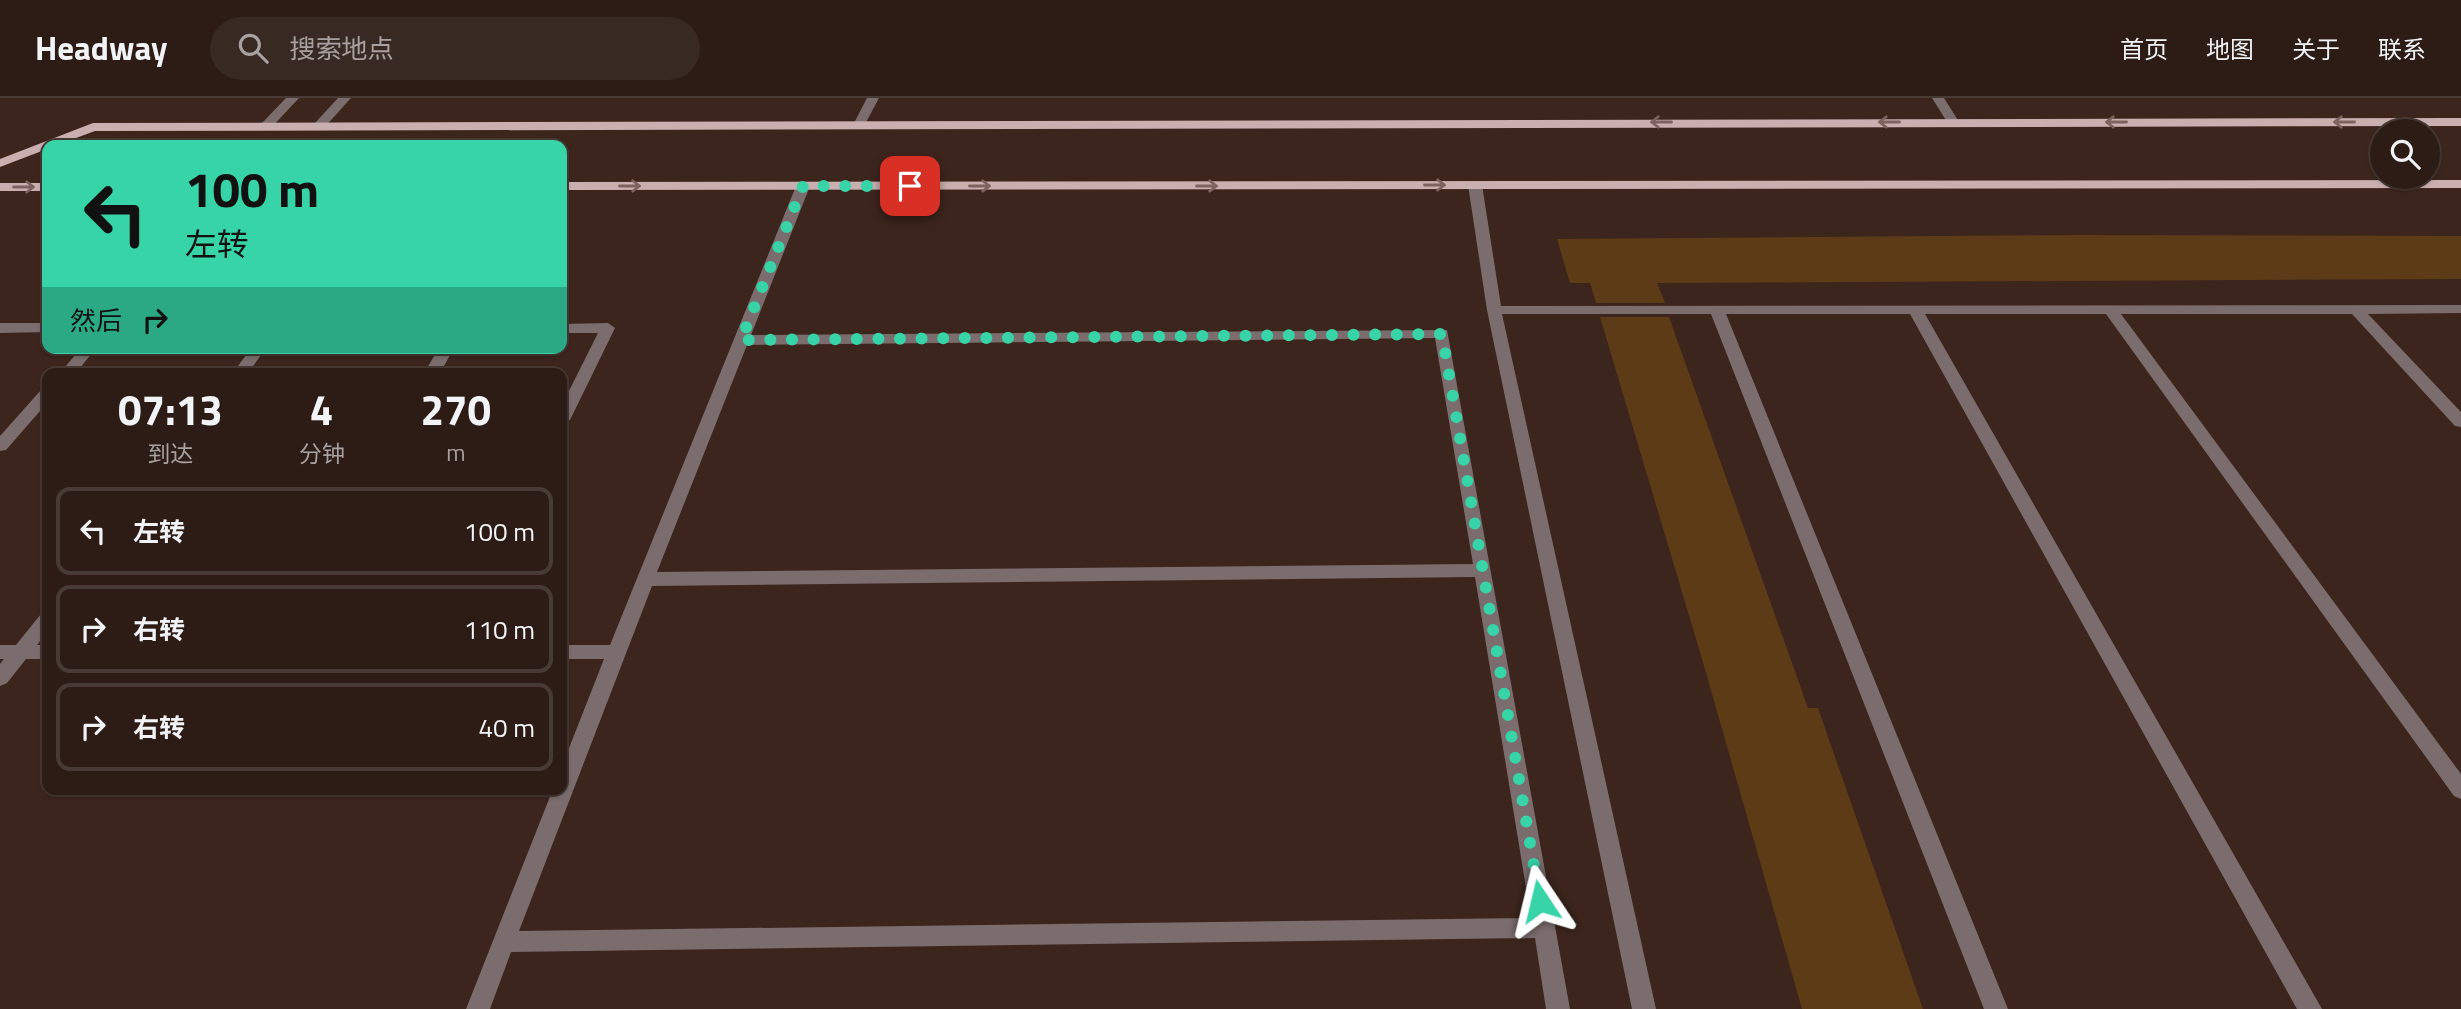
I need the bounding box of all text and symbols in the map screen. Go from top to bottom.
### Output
search box [210,17,700,80]
text: Headway [35,23,168,73]
icon: search [234,29,272,67]
text: 搜索地点 [290,29,394,68]
text: 首页 [2120,31,2168,67]
text: 地图 [2206,31,2254,67]
text: 关于 [2292,31,2340,67]
text: 联系 [2378,31,2426,67]
one-way arrow [1650,115,1673,129]
one-way arrow [1878,115,1901,129]
one-way arrow [2105,115,2128,129]
one-way arrow [2333,115,2356,129]
map controls [2370,119,2440,189]
button: search [2370,119,2440,189]
text: 100 m [185,151,319,226]
pin [880,156,940,216]
icon: arrive [891,167,929,205]
icon: left [70,168,161,259]
one-way arrow [1423,178,1446,192]
one-way arrow [618,179,641,193]
one-way arrow [968,179,991,193]
one-way arrow [1196,179,1219,193]
one-way arrow [12,180,35,194]
text: 左转 [185,220,249,268]
text: 然后 [70,301,122,340]
icon: right [136,301,174,339]
text: 07:13 [118,377,223,441]
text: 4 [310,377,333,441]
text: 270 [421,377,491,441]
text: m [446,435,465,470]
text: 到达 [147,436,193,471]
text: 分钟 [299,436,345,471]
icon: left [74,512,112,550]
text: 左转 [133,512,185,551]
text: 100 m [464,512,535,551]
icon: right [74,610,112,648]
text: 右转 [133,610,185,649]
text: 110 m [464,610,535,649]
icon: right [74,708,112,746]
text: 右转 [133,708,185,747]
text: 40 m [478,708,535,747]
position arrow [1503,864,1577,938]

